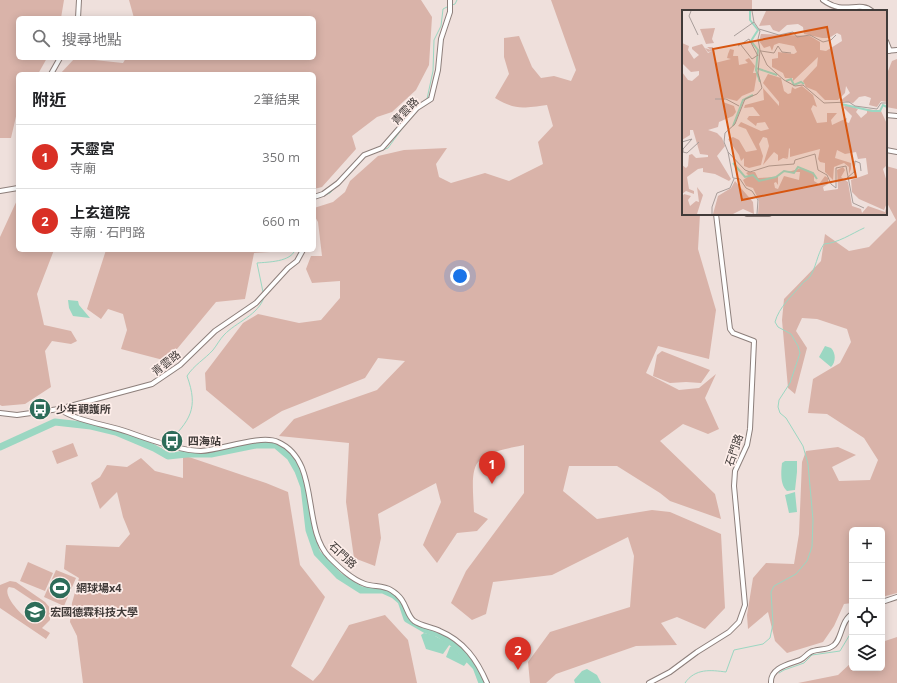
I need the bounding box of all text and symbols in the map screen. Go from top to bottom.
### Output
inset map [682,10,887,215]
search box [16,16,316,60]
icon: search [30,27,52,49]
text: 搜尋地點 [62,29,122,49]
text: 附近 [32,88,66,111]
text: 2筆結果 [254,90,300,108]
street label: 青雲路 [388,94,421,128]
text: 天靈宮 [70,138,115,158]
text: 1 [41,148,49,166]
text: 350 m [262,148,300,166]
text: 寺廟 [70,159,96,177]
text: 上玄道院 [70,202,130,222]
text: 2 [41,212,49,230]
text: 660 m [262,212,300,230]
text: 寺廟 · 石門路 [70,223,145,241]
your location [450,266,470,286]
street label: 青雲路 [148,347,183,379]
bus stop icon: 少年觀護所 [27,396,53,422]
place label: 少年觀護所 [56,401,111,416]
bus stop icon: 四海站 [159,428,185,454]
street label: 石門路 [721,432,746,468]
place label: 四海站 [188,433,221,448]
pin: 1 [479,451,505,484]
map controls [849,527,885,671]
button: + [849,527,885,563]
street label: 石門路 [326,538,361,571]
button: − [849,563,885,599]
sports icon: 網球場x4 [47,575,73,601]
place label: 網球場x4 [76,580,122,595]
school or university icon: 宏國德霖科技大學 [22,599,48,625]
button: locate [849,599,885,635]
place label: 宏國德霖科技大學 [50,604,138,619]
button: layers [849,635,885,671]
pin: 2 [505,637,531,670]

